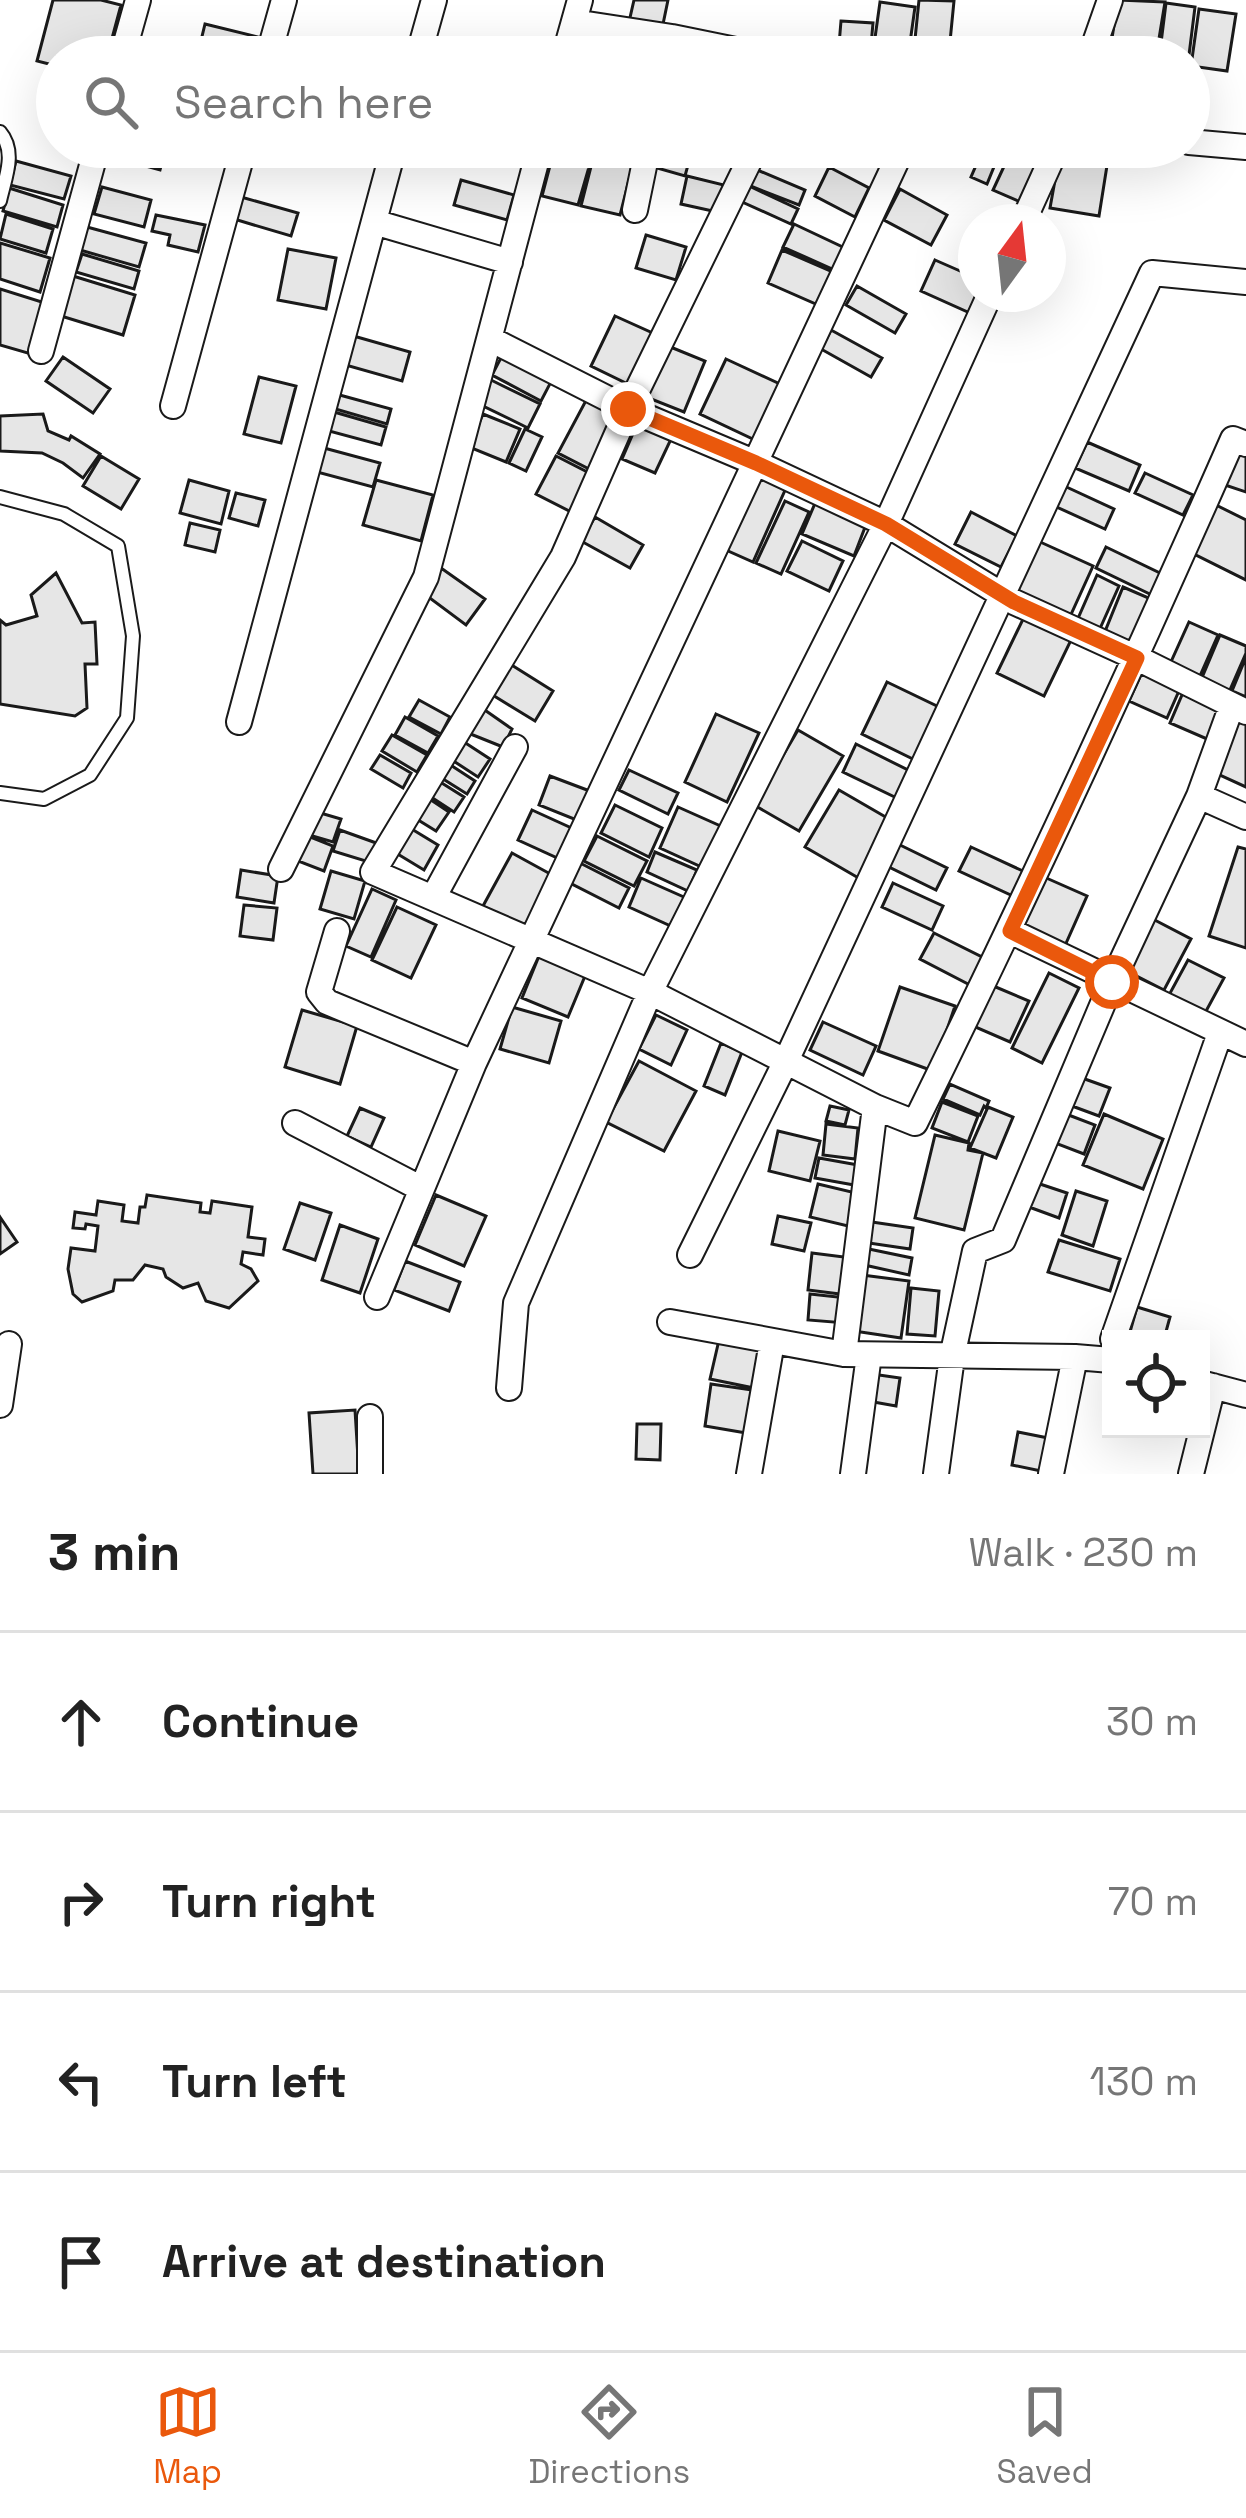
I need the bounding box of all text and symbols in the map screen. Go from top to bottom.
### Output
search box [36,36,1210,168]
icon: search [78,69,144,135]
text: Search here [174,74,433,131]
north arrow [958,204,1066,312]
route end [601,382,655,436]
route start [1085,955,1139,1009]
map controls [1102,1330,1210,1438]
button: locate [1102,1330,1210,1438]
text: 3 min [48,1520,181,1585]
text: Walk · 230 m [968,1528,1198,1577]
icon: ahead [48,1689,114,1755]
text: Continue [162,1693,359,1750]
text: 30 m [1106,1697,1198,1746]
icon: right [48,1869,114,1935]
text: Turn right [162,1873,376,1930]
text: 70 m [1108,1877,1198,1926]
icon: left [48,2049,114,2115]
text: Turn left [162,2053,347,2110]
text: 130 m [1090,2057,1198,2106]
icon: arrive [48,2229,114,2295]
text: Arrive at destination [162,2233,606,2290]
tab: Map [153,2379,222,2493]
tab: Directions [528,2379,690,2493]
tab: Saved [997,2379,1093,2493]

